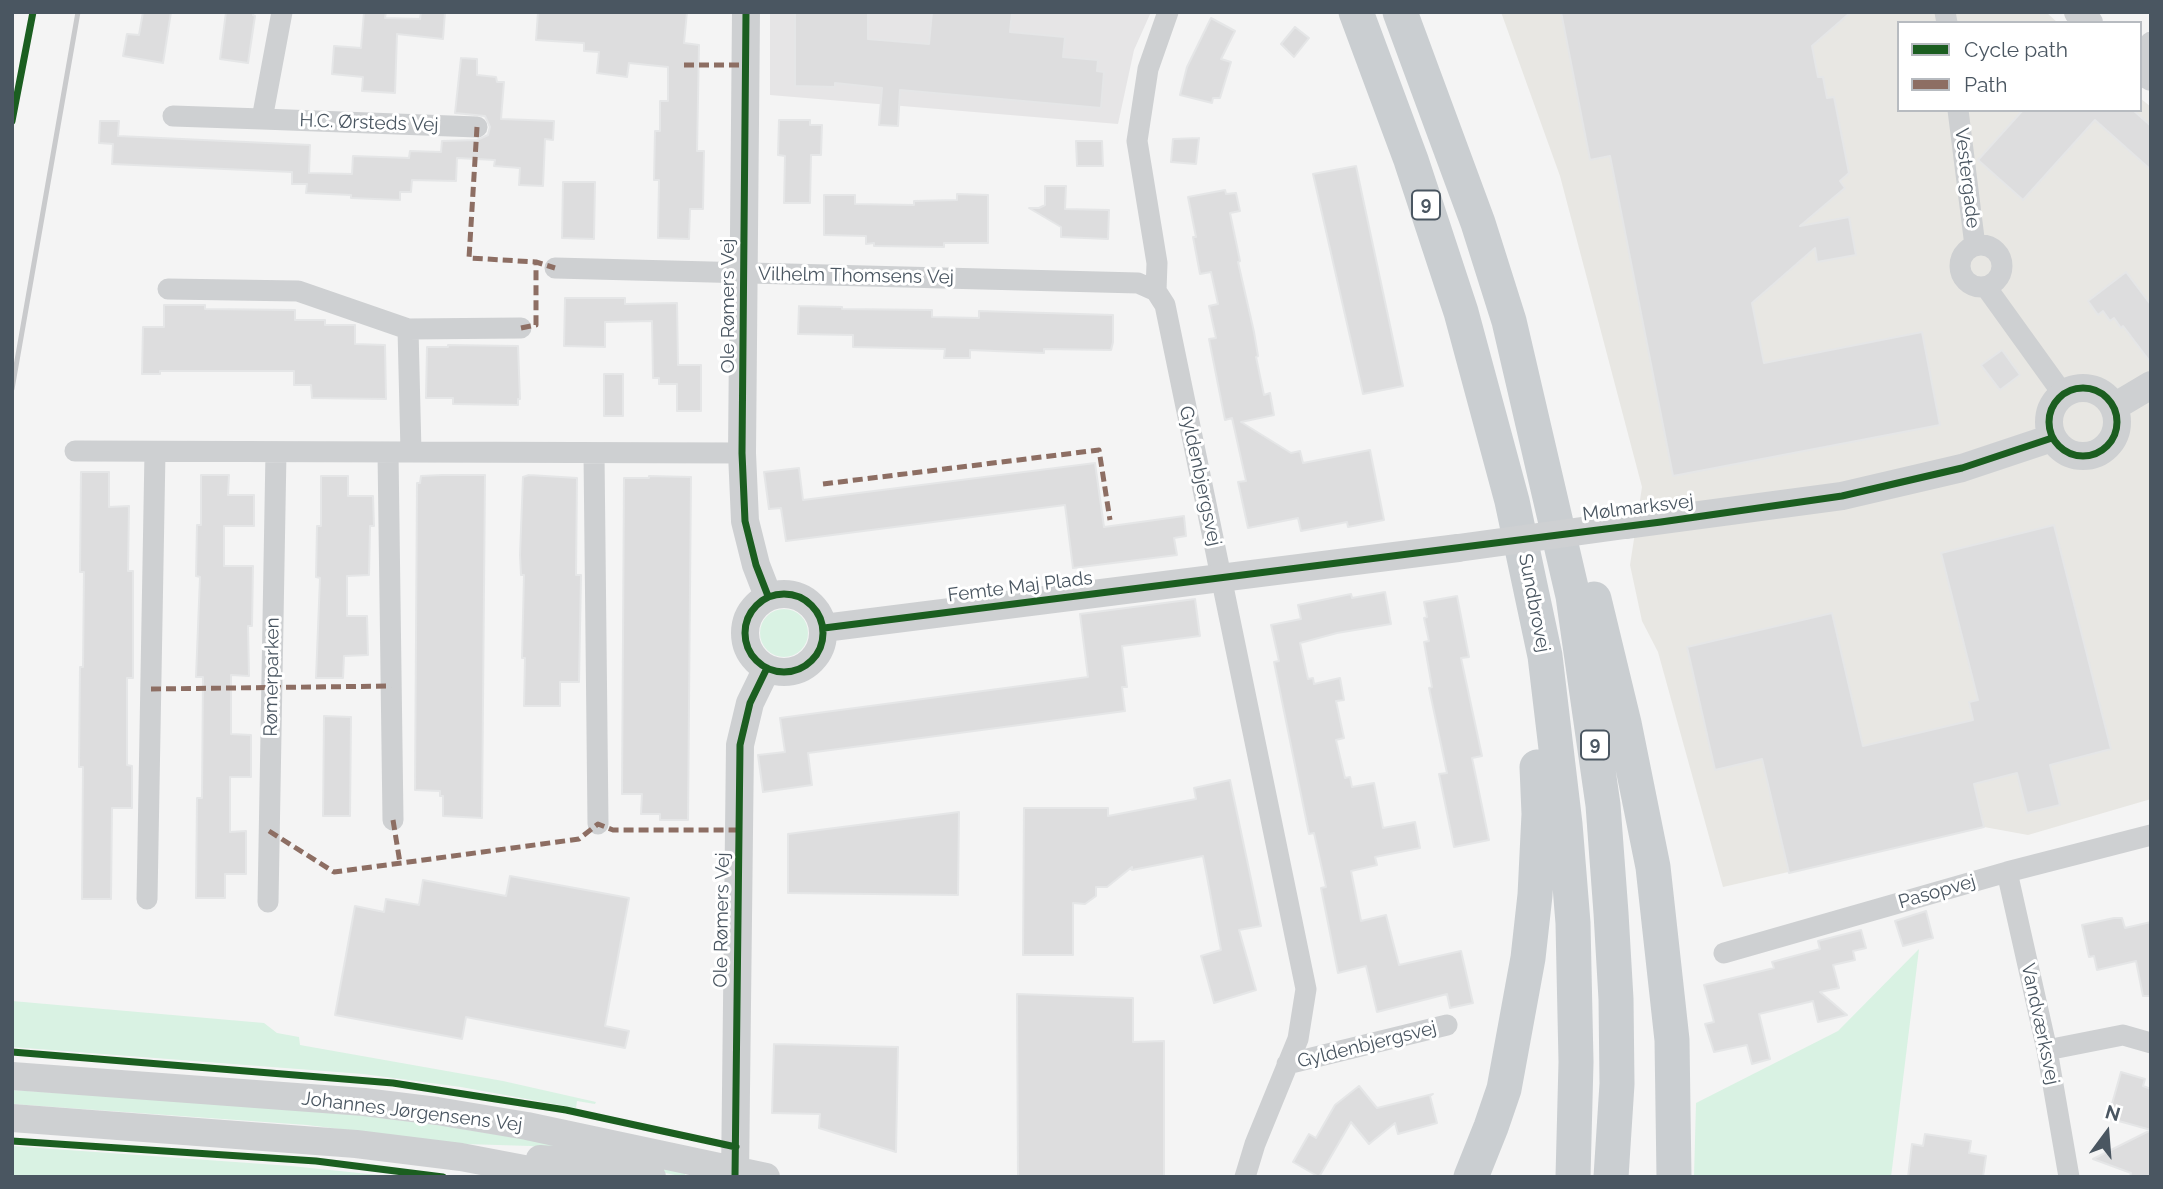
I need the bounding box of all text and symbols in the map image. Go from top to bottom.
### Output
legend [1897,21,2142,112]
text: Cycle path [1964,37,2068,62]
text: Path [1964,72,2008,97]
street label: H.C. Ørsteds Vej [299,109,439,137]
street label: Vestergade [1950,127,1984,229]
road number: 9 [1412,190,1440,220]
street label: Ole Rømers Vej [717,238,739,374]
street label: Vilhelm Thomsens Vej [758,263,954,289]
street label: Gyldenbjergsvej [1174,404,1226,548]
street label: Mølmarksvej [1581,490,1695,526]
street label: Sundbrovej [1513,552,1555,654]
street label: Femte Maj Plads [946,567,1094,607]
street label: Rømerparken [260,617,284,737]
road number: 9 [1581,730,1609,760]
street label: Ole Rømers Vej [709,852,735,988]
street label: Pasopvej [1896,870,1978,914]
street label: Vandværksvej [2016,961,2064,1087]
street label: Gyldenbjergsvej [1295,1017,1439,1073]
street label: Johannes Jørgensens Vej [300,1087,524,1137]
north arrow [2072,1098,2142,1168]
text: N [2103,1100,2123,1125]

